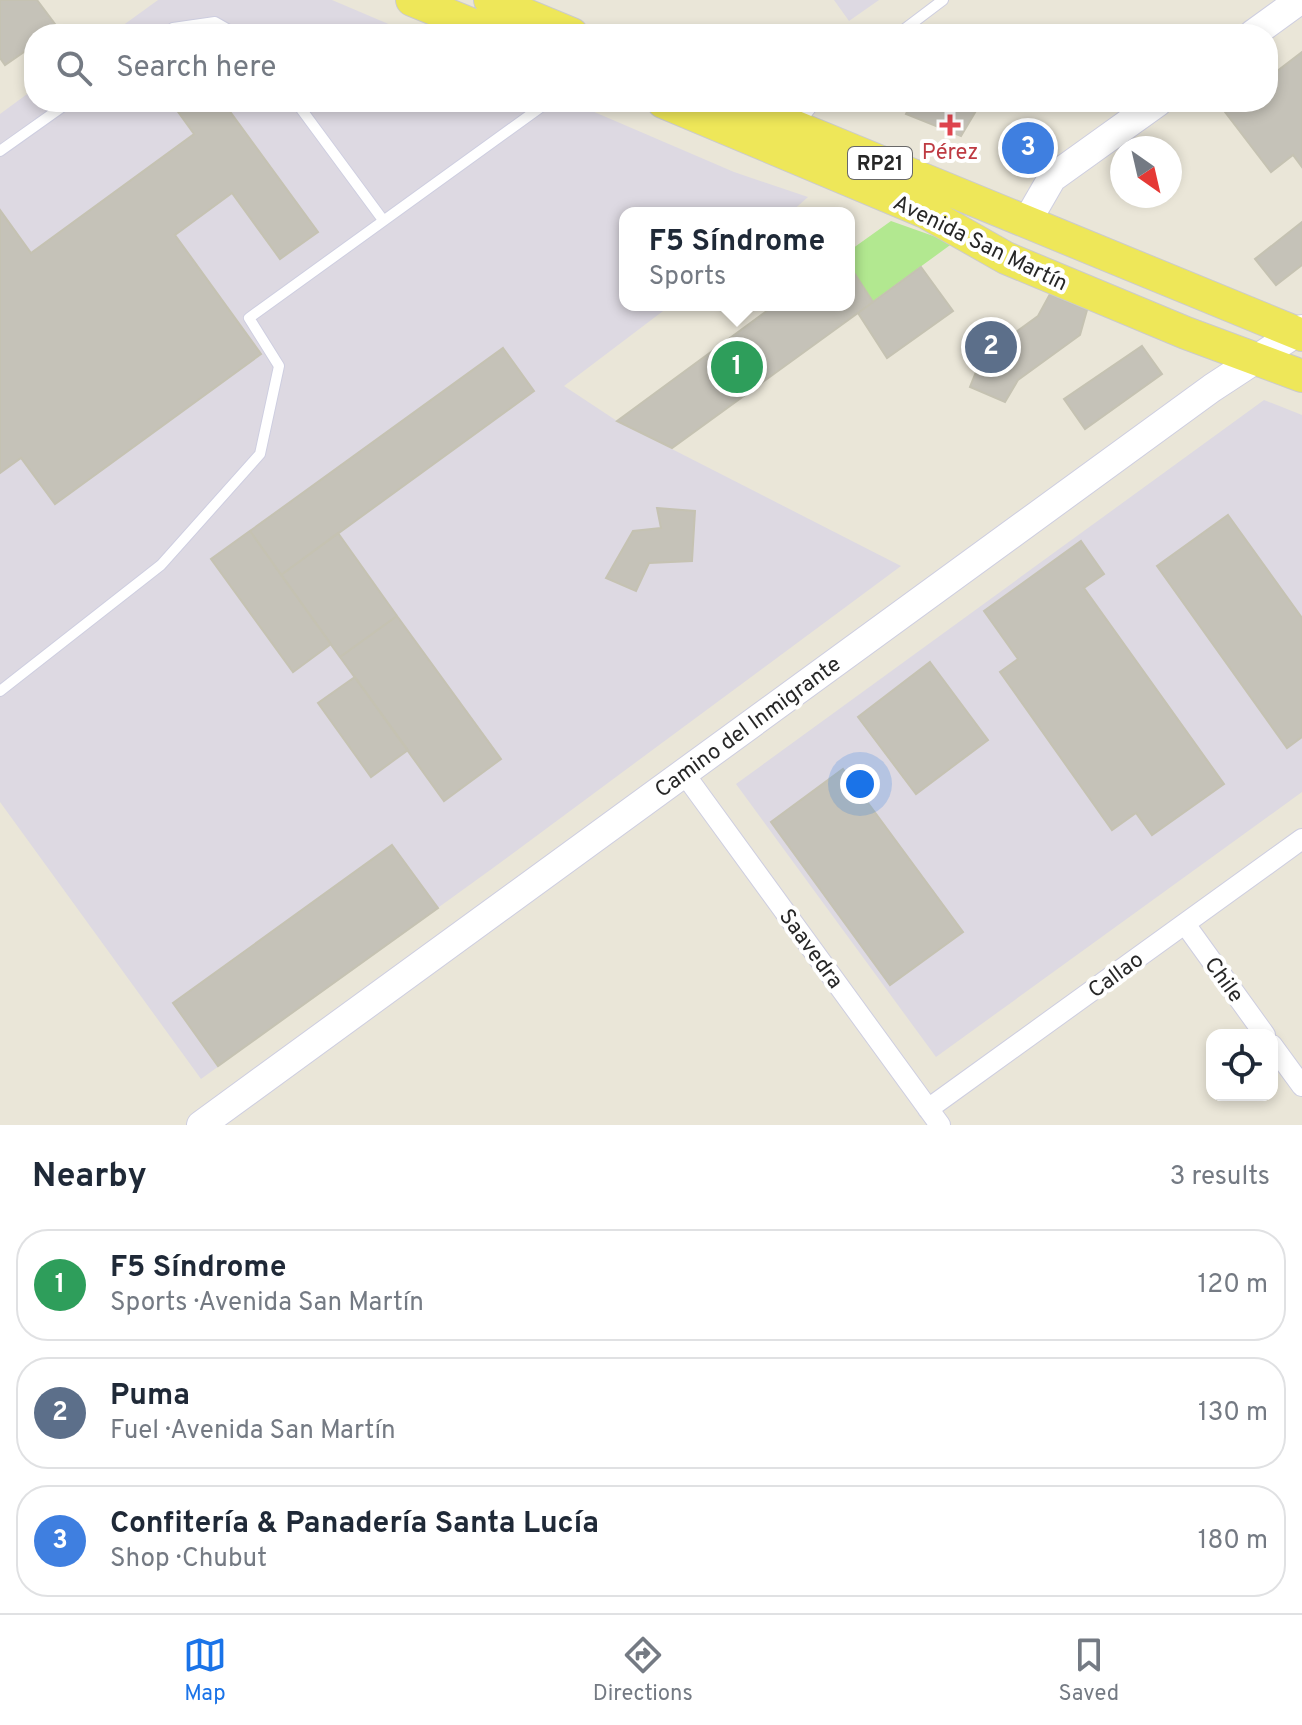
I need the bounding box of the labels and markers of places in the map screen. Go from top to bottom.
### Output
marker: Pérez [941,116,959,134]
pin: 3 [1002,118,1054,178]
place label: Pérez [922,140,978,167]
pin: 2 [965,317,1017,377]
pin: 1 [711,337,763,397]

